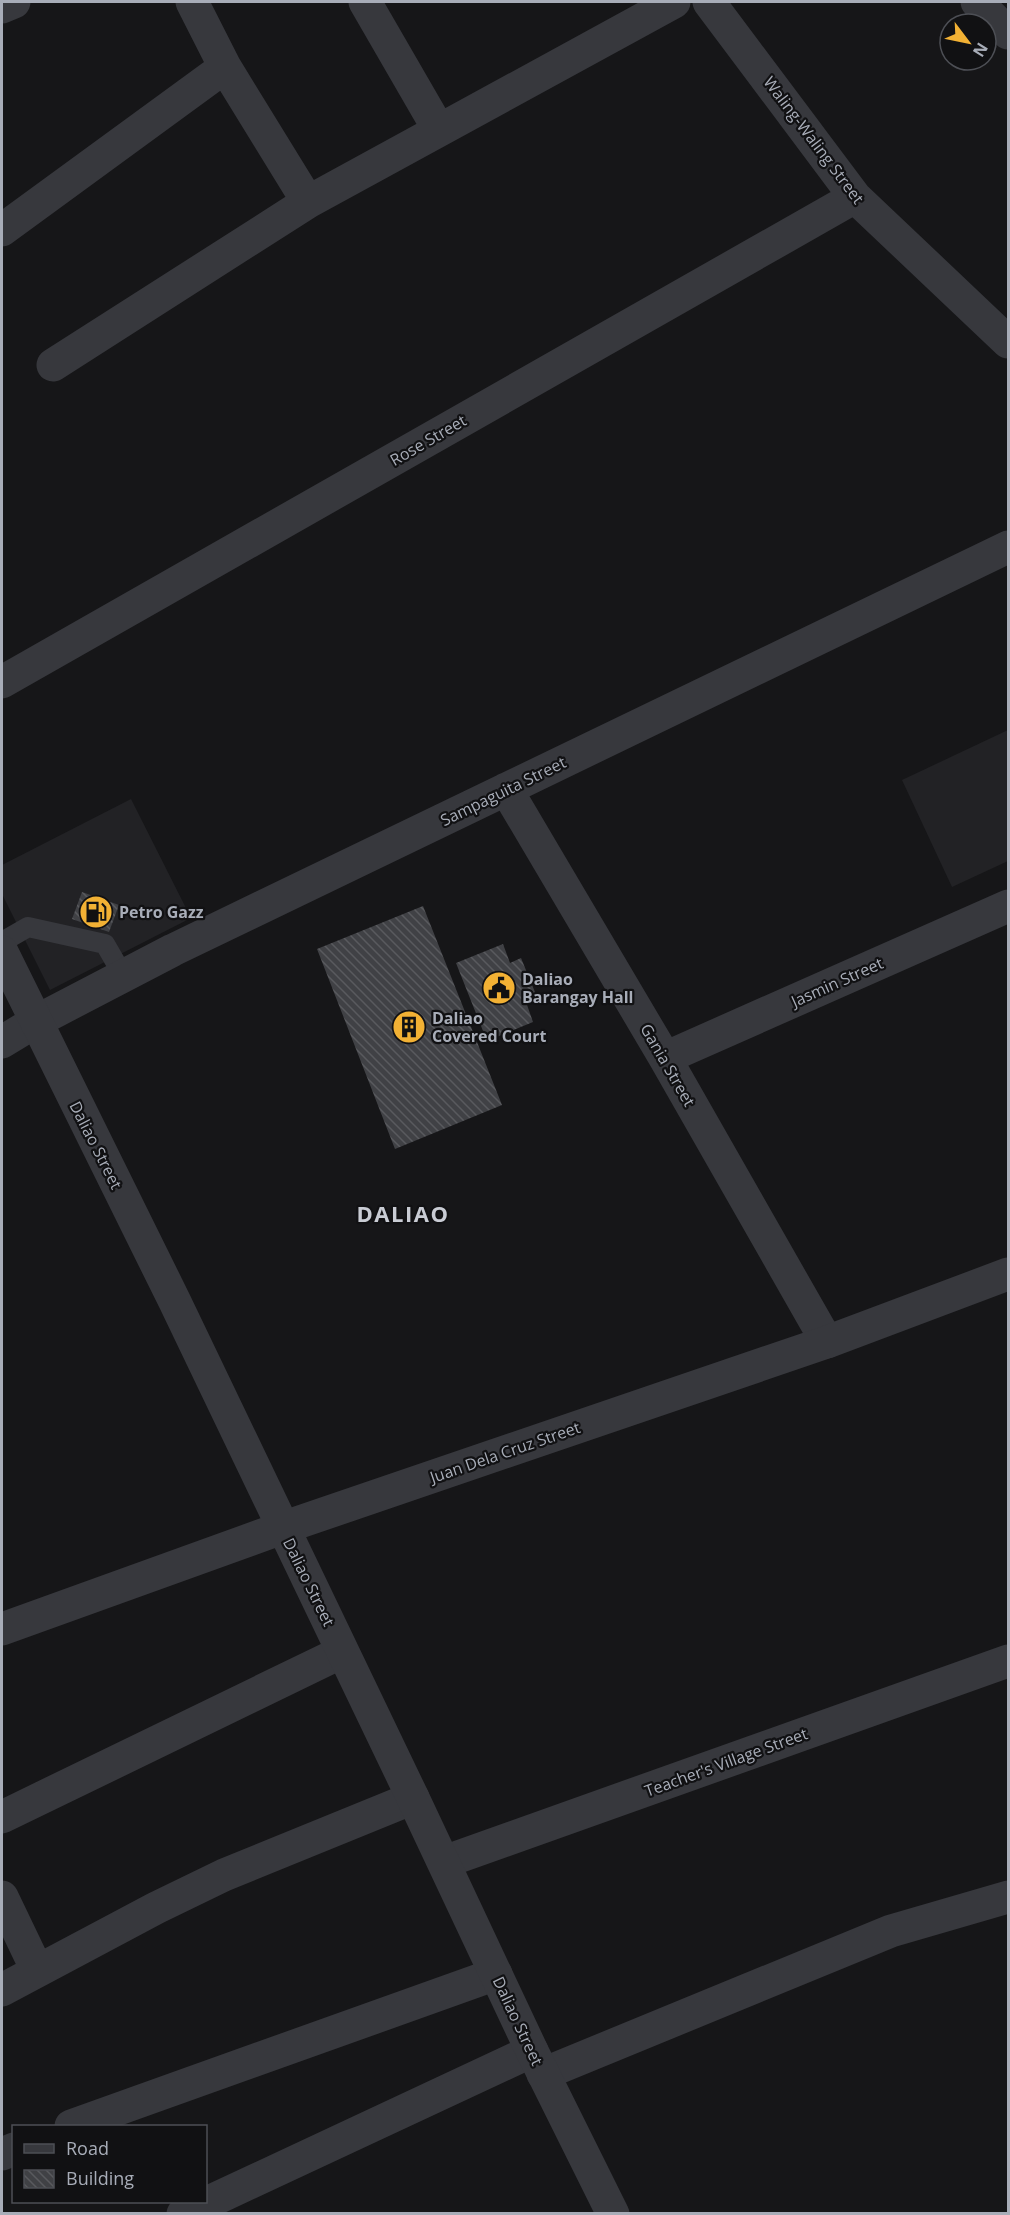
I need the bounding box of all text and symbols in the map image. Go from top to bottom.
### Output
north arrow [938,12,998,72]
text: N [968,39,993,61]
street label: Waling-Waling Street [759,72,869,209]
street label: Rose Street [386,409,471,471]
street label: Sampaguita Street [437,751,570,831]
fuel station icon: Petro Gazz [78,894,114,930]
place label: Petro Gazz [119,901,204,923]
street label: Jasmin Street [786,952,887,1013]
place label: Daliao Barangay Hall [522,968,634,1008]
public building icon: Daliao Barangay Hall [481,970,517,1006]
place label: Daliao Covered Court [432,1007,547,1047]
building icon: Daliao Covered Court [391,1009,427,1045]
street label: Gania Street [635,1020,701,1111]
street label: Daliao Street [64,1097,128,1193]
district label: DALIAO [357,1198,449,1228]
street label: Juan Dela Cruz Street [425,1416,583,1489]
street label: Daliao Street [278,1534,340,1630]
street label: Teacher's Village Street [641,1722,811,1802]
street label: Daliao Street [488,1973,548,2069]
legend [12,2125,207,2203]
text: Road [66,2136,109,2160]
text: Building [66,2166,134,2190]

